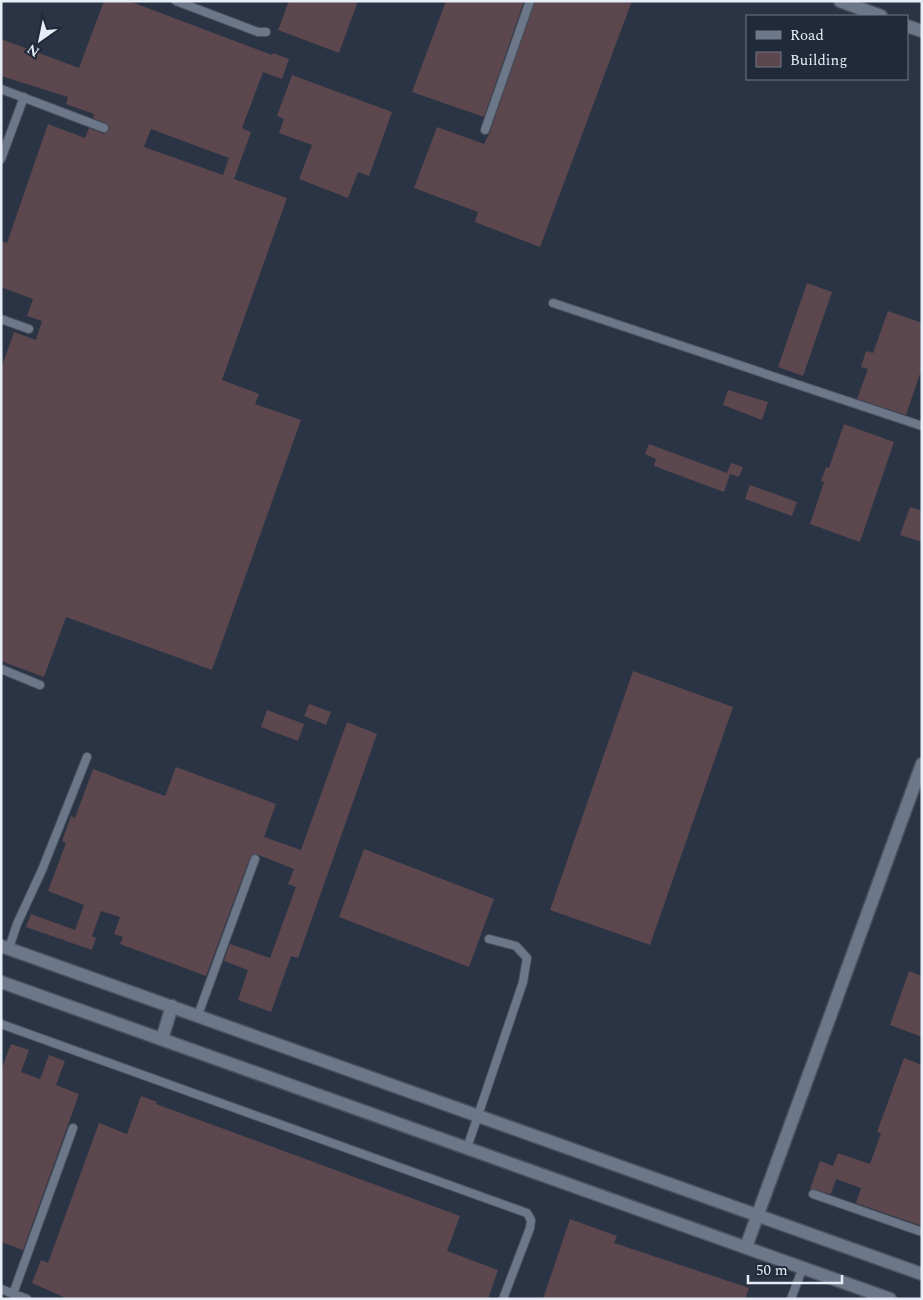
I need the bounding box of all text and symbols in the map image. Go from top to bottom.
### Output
north arrow [15,15,65,65]
legend [746,15,908,80]
text: Road [790,24,824,47]
text: N [23,39,44,62]
text: Building [790,49,847,72]
scale bar [748,1252,842,1284]
text: 50 m [756,1259,788,1282]

